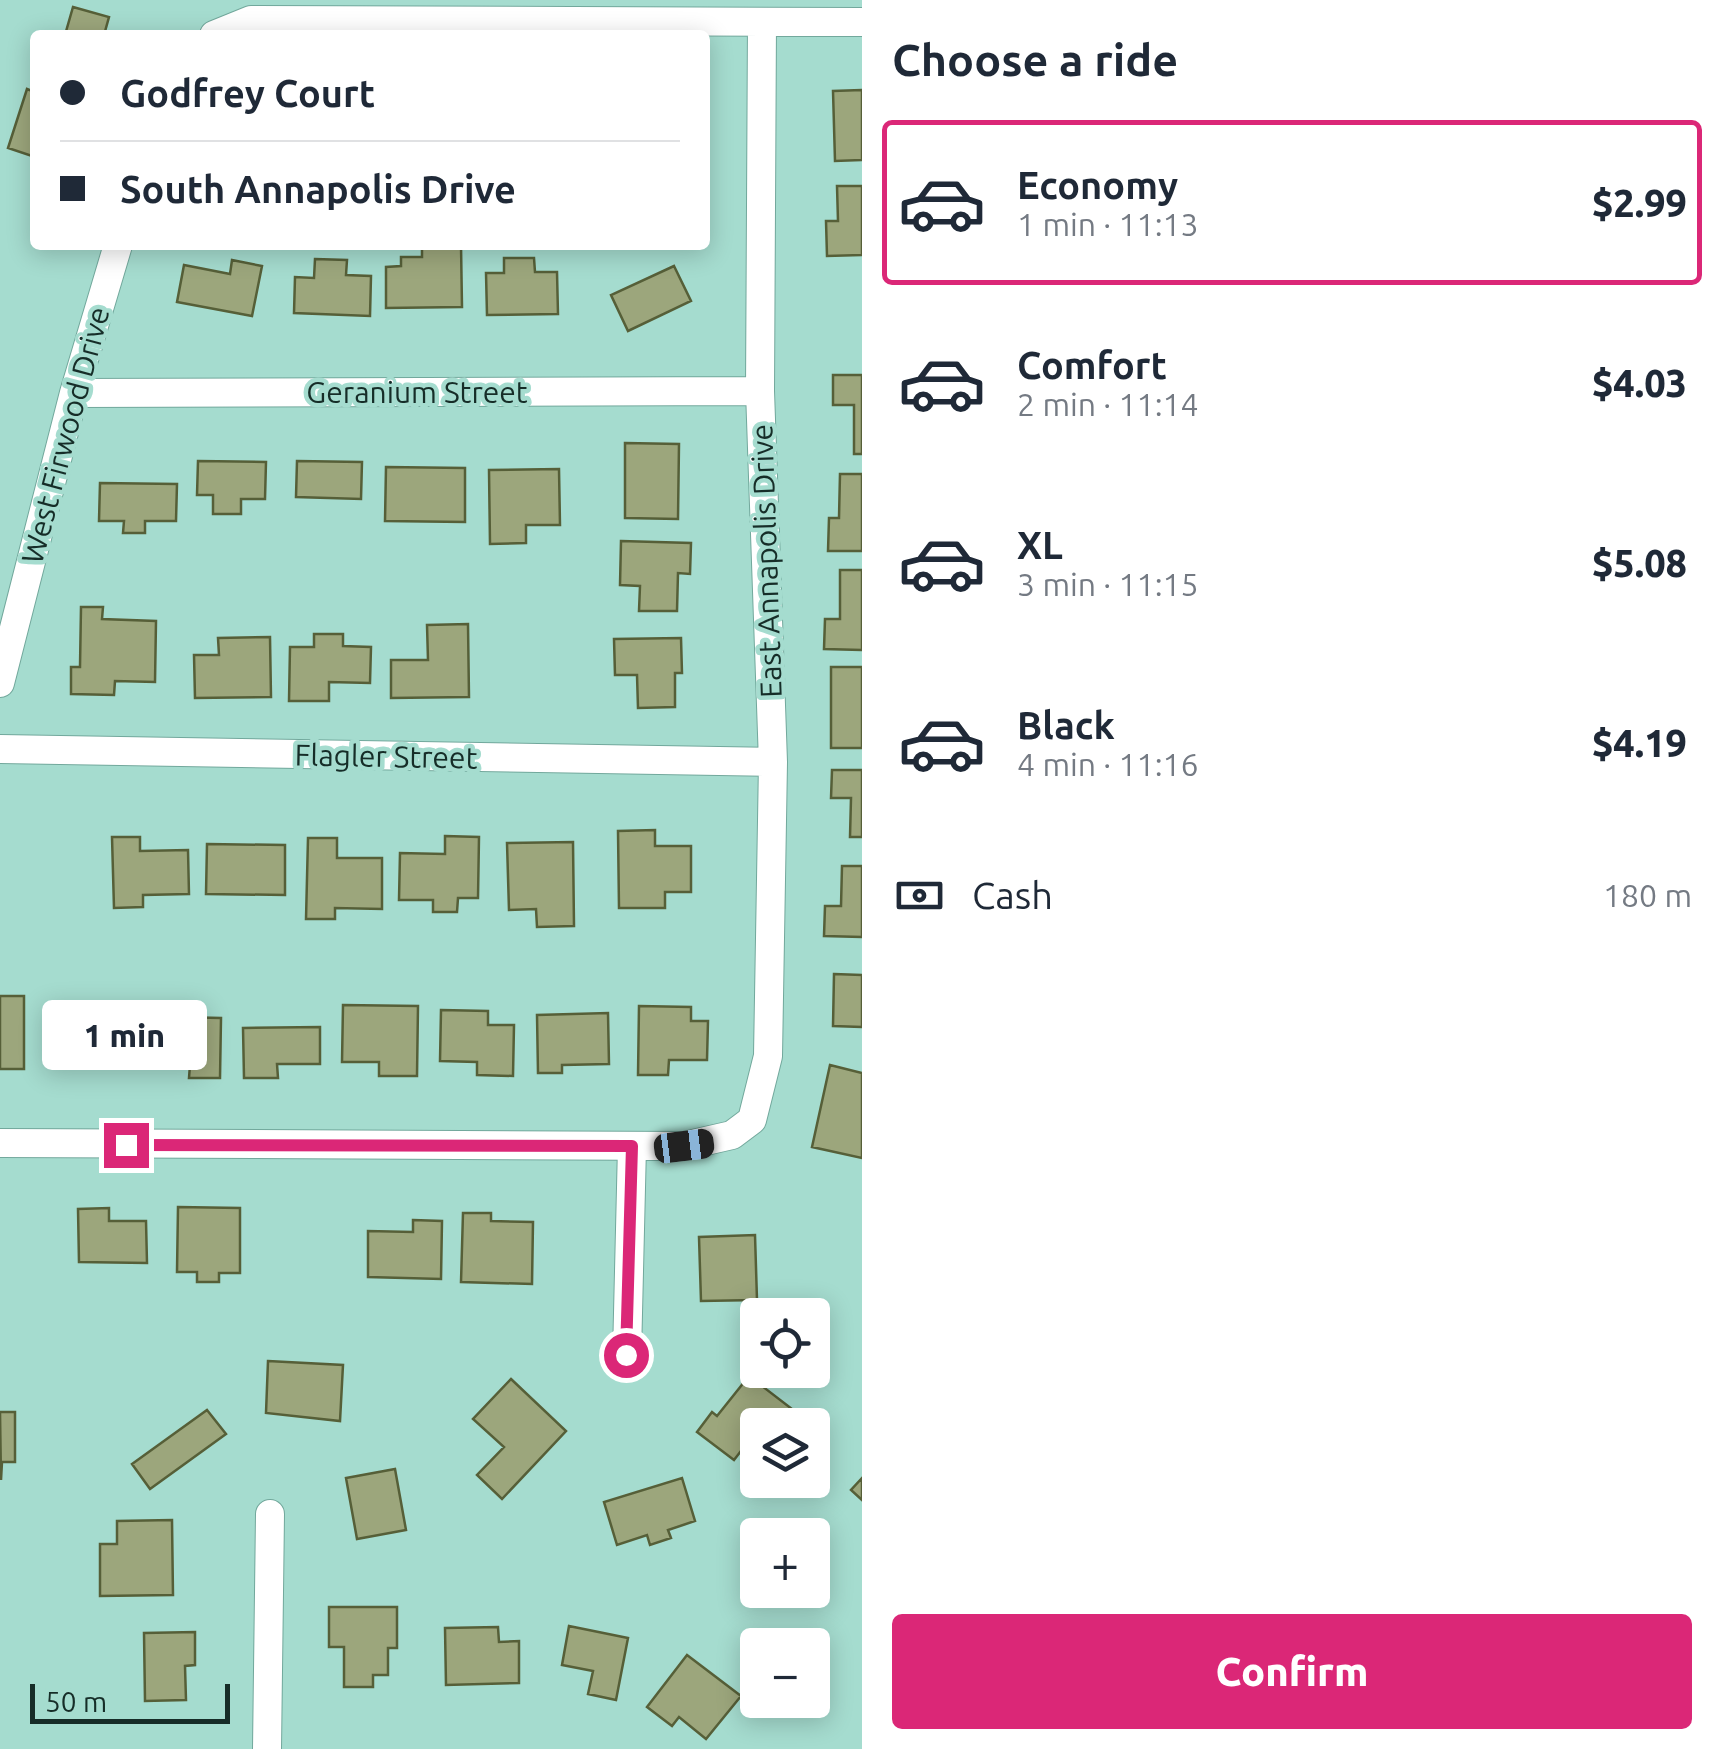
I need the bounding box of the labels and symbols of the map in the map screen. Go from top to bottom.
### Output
street label: West Firwood Drive [14,303,116,567]
street label: Geranium Street [306,375,528,409]
street label: East Annapolis Drive [744,423,788,699]
street label: Flagler Street [294,737,478,775]
callout: 1 min [44,1000,208,1070]
route end [104,1123,149,1168]
car [652,1127,716,1165]
route start [604,1333,649,1378]
scale bar [30,1679,230,1724]

